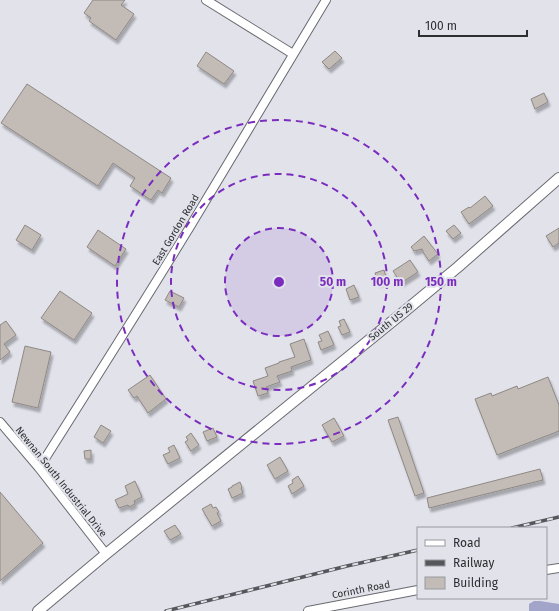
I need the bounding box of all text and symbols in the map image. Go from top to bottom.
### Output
scale bar [419,12,527,38]
text: 100 m [425,19,457,33]
street label: East Gordon Road [150,192,202,268]
centre of rings [272,275,286,289]
text: 50 m [320,275,346,289]
text: 100 m [371,275,403,289]
text: 150 m [425,275,457,289]
street label: South US 29 [366,300,416,344]
street label: Newnan South Industrial Drive [13,424,109,540]
legend [417,527,547,599]
text: Road [453,536,481,550]
text: Railway [453,556,494,570]
text: Building [453,576,499,590]
street label: Corinth Road [331,578,391,602]

